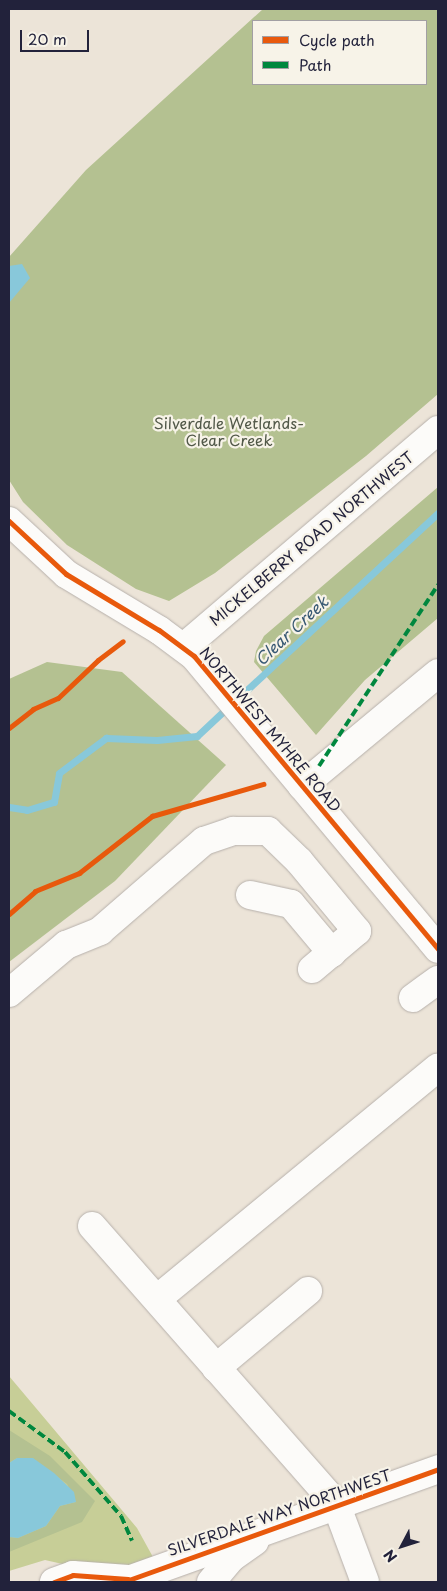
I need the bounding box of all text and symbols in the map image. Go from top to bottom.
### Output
scale bar [22,20,91,52]
legend [252,20,427,85]
text: 20 m [28,27,67,50]
text: Cycle path [299,28,375,51]
text: Path [299,53,331,76]
park label: Silverdale Wetlands- Clear Creek [154,413,304,448]
street label: MICKELBERRY ROAD NORTHWEST [205,447,417,629]
water label: Clear Creek [250,591,332,669]
street label: NORTHWEST MYHRE ROAD [197,643,345,815]
street label: SILVERDALE WAY NORTHWEST [164,1465,394,1559]
north arrow [377,1521,427,1571]

